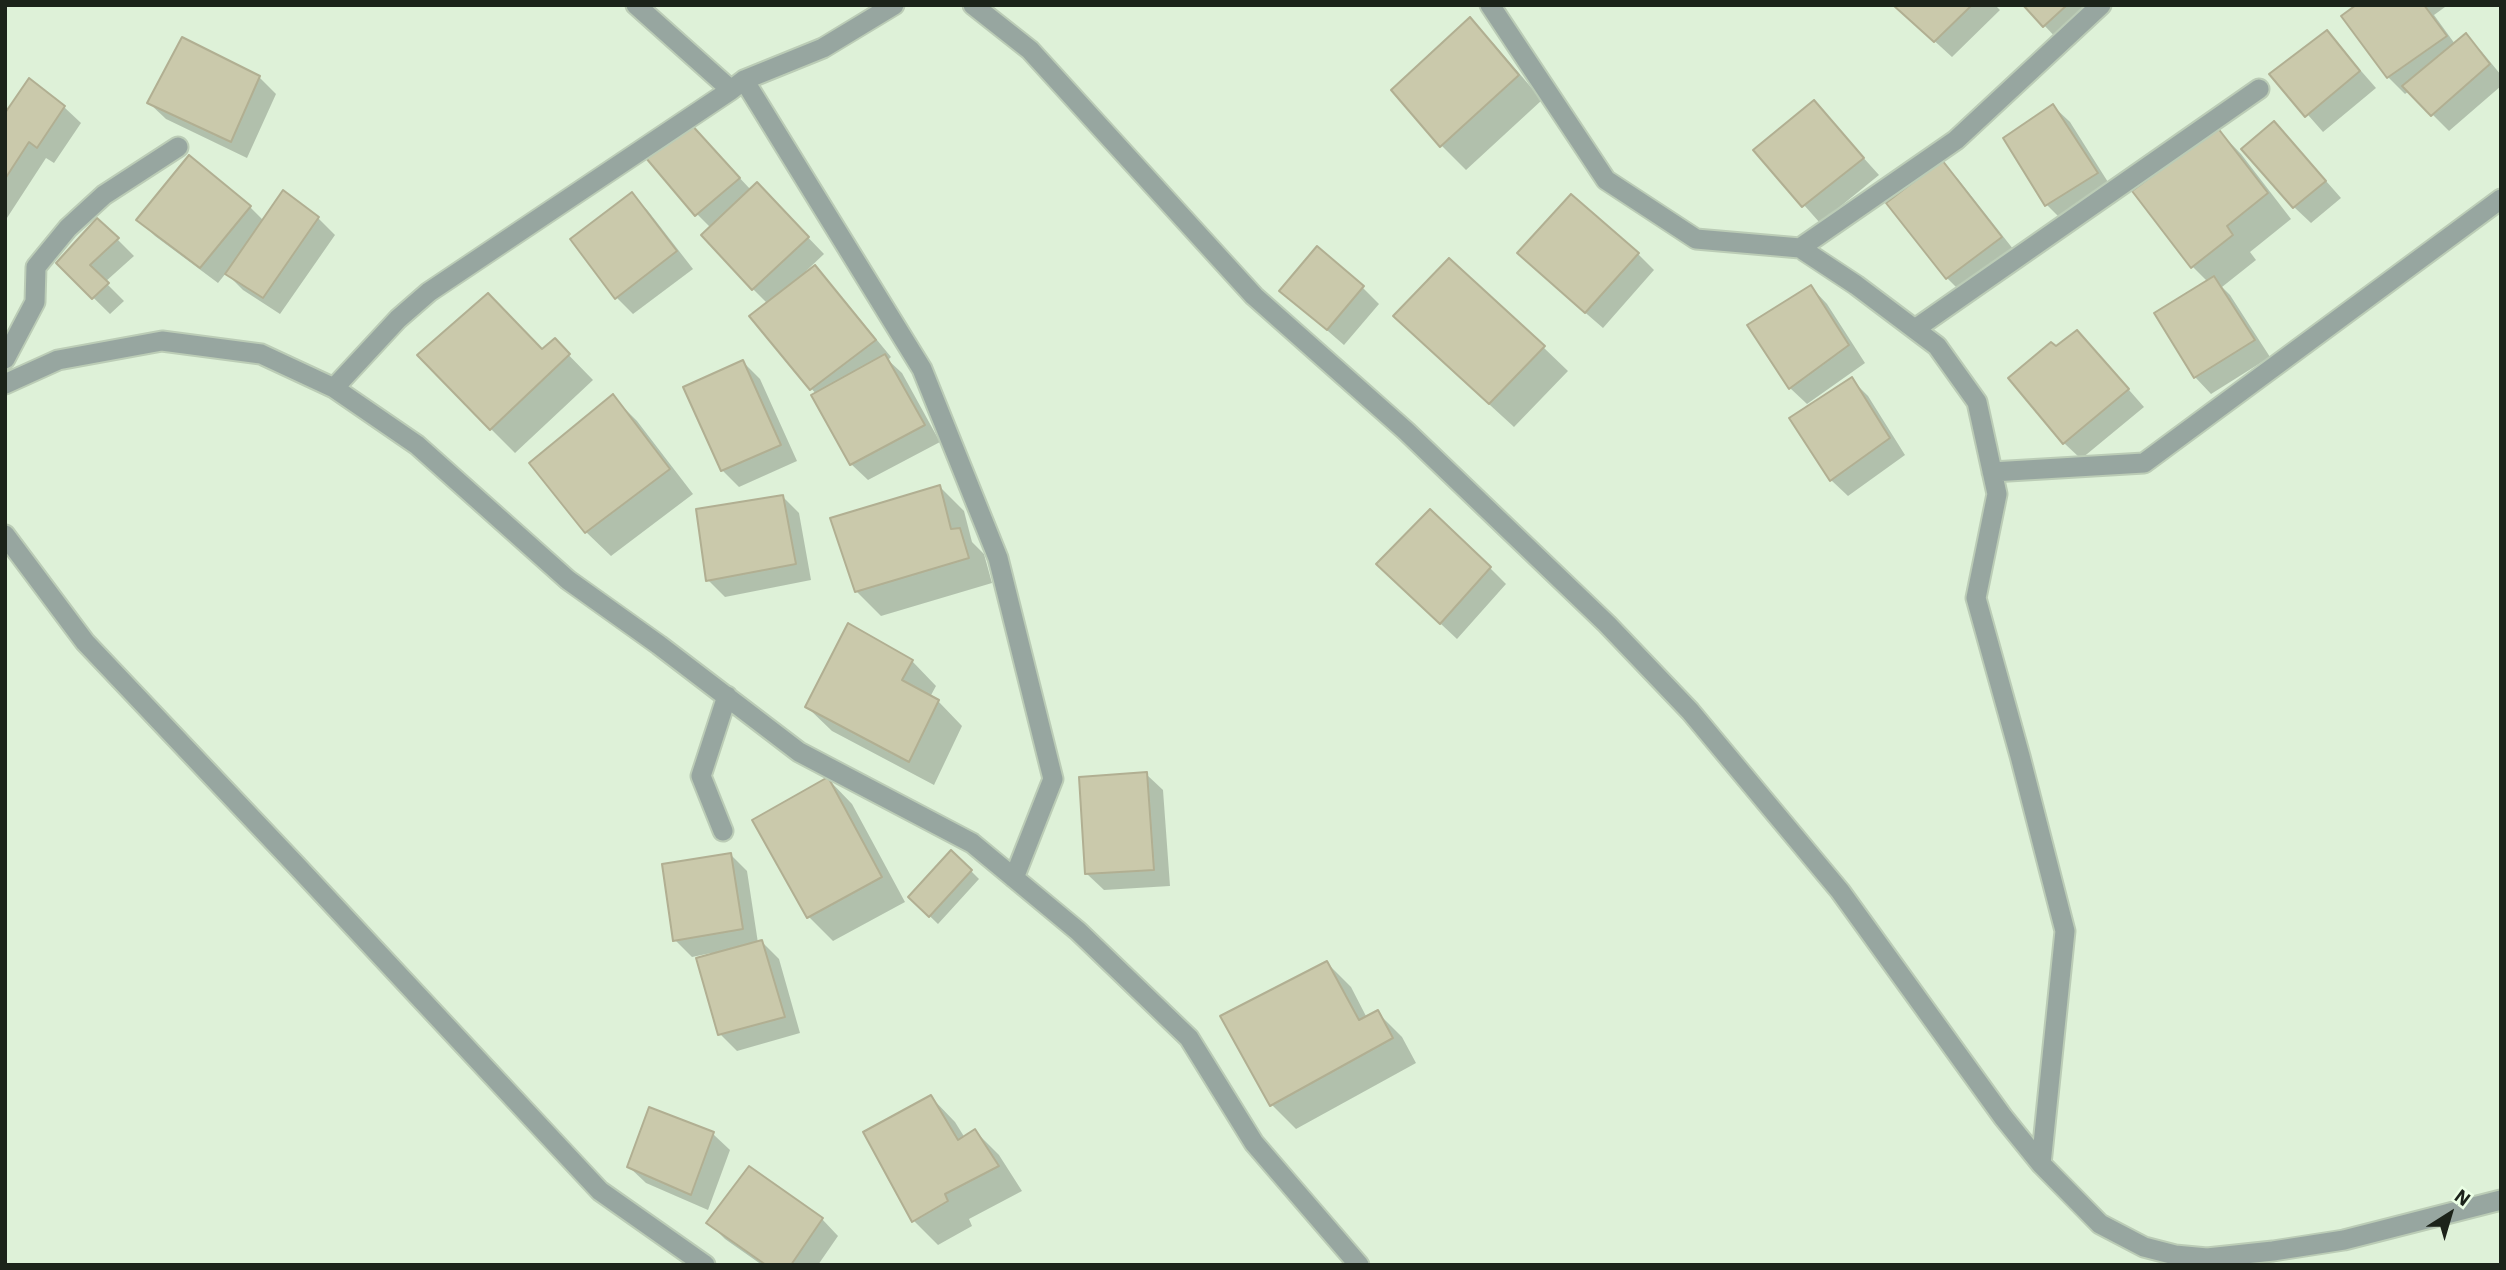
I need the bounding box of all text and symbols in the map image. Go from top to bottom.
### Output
north arrow [2415,1179,2485,1249]
text: N [2450,1183,2475,1211]

